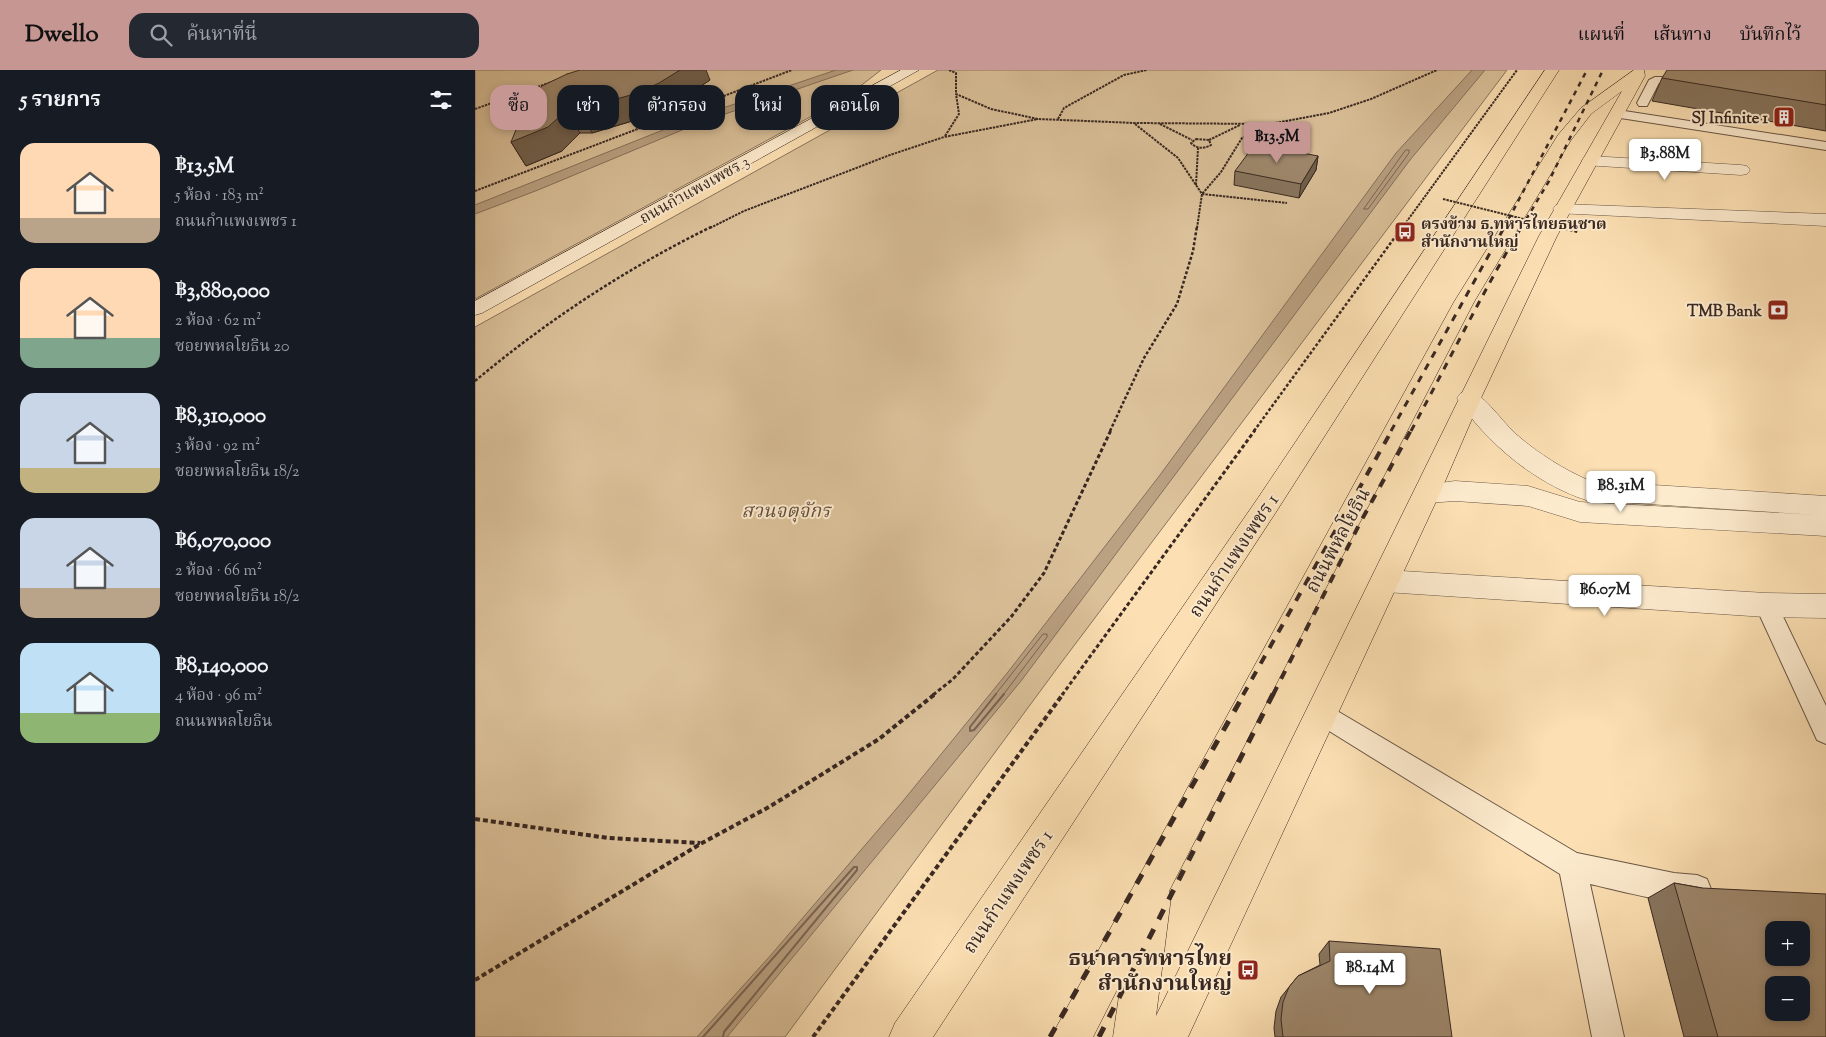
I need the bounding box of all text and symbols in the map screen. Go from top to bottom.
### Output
search box [129,13,479,58]
text: Dwello [25,18,99,52]
icon: search [147,21,175,49]
text: ค้นหาที่นี่ [187,22,257,49]
text: แผนที่ [1578,23,1625,49]
text: เส้นทาง [1653,23,1712,49]
text: บันทึกไว้ [1740,23,1801,49]
chip: ซื้อ [490,85,547,130]
chip: เช่า [557,85,619,130]
chip: ตัวกรอง [629,85,725,130]
chip: ใหม่ [735,85,801,130]
chip: คอนโด [811,85,899,130]
text: 5 รายการ [20,86,101,116]
icon: filters [427,86,455,114]
building icon: SJ Infinite 1 [1772,105,1796,129]
place label: SJ Infinite 1 [1692,108,1769,131]
pin: ฿13.5M [1236,122,1318,164]
text: ฿13.5M [1254,126,1300,149]
pin: ฿3.88M [1624,138,1706,181]
text: ฿3.88M [1640,143,1690,166]
street label: ถนนกำแพงเพชร 3 [636,151,754,231]
text: ฿13.5M [175,152,234,182]
icon: home [60,163,120,223]
text: 5 ห้อง · 183 m² [175,185,264,208]
text: ถนนกำแพงเพชร 1 [175,211,297,234]
place label: ตรงข้าม ธ.ทหารไทยธนชาต สำนักงานใหญ่ [1421,213,1607,255]
bus stop icon: ตรงข้าม ธ.ทหารไทยธนชาต สำนักงานใหญ่ [1393,220,1417,244]
text: ฿3,880,000 [175,277,270,307]
icon: home [60,288,120,348]
bank icon: TMB Bank [1766,298,1790,322]
place label: TMB Bank [1687,301,1762,324]
text: 2 ห้อง · 62 m² [175,310,261,333]
text: ซอยพหลโยธิน 20 [175,336,289,359]
text: ฿8,310,000 [175,402,266,432]
icon: home [60,413,120,473]
text: 3 ห้อง · 92 m² [175,435,260,458]
text: ซอยพหลโยธิน 18/2 [175,461,300,484]
pin: ฿8.31M [1580,470,1662,513]
text: ฿8.31M [1597,475,1645,498]
street label: ถนนพหลโยธิน [1297,482,1378,599]
street label: ถนนกำแพงเพชร 1 [1184,489,1287,624]
park label: สวนจตุจักร [742,499,833,526]
text: ฿6,070,000 [175,527,271,557]
icon: home [60,538,120,598]
text: 2 ห้อง · 66 m² [175,560,262,583]
pin: ฿6.07M [1564,574,1646,617]
text: ฿6.07M [1579,579,1631,602]
text: ซอยพหลโยธิน 18/2 [175,586,300,609]
text: ฿8,140,000 [175,652,268,682]
icon: home [60,663,120,723]
text: 4 ห้อง · 96 m² [175,685,262,708]
text: ถนนพหลโยธิน [175,711,272,734]
street label: ถนนกำแพงเพชร 1 [958,825,1061,960]
map controls [1765,921,1810,1021]
button: + [1765,921,1810,966]
place label: ธนาคารทหารไทย สำนักงานใหญ่ [1068,943,1232,1001]
pin: ฿8.14M [1329,952,1411,995]
text: ฿8.14M [1345,957,1395,980]
bus stop icon: ธนาคารทหารไทย สำนักงานใหญ่ [1236,958,1260,982]
button: − [1765,976,1810,1021]

